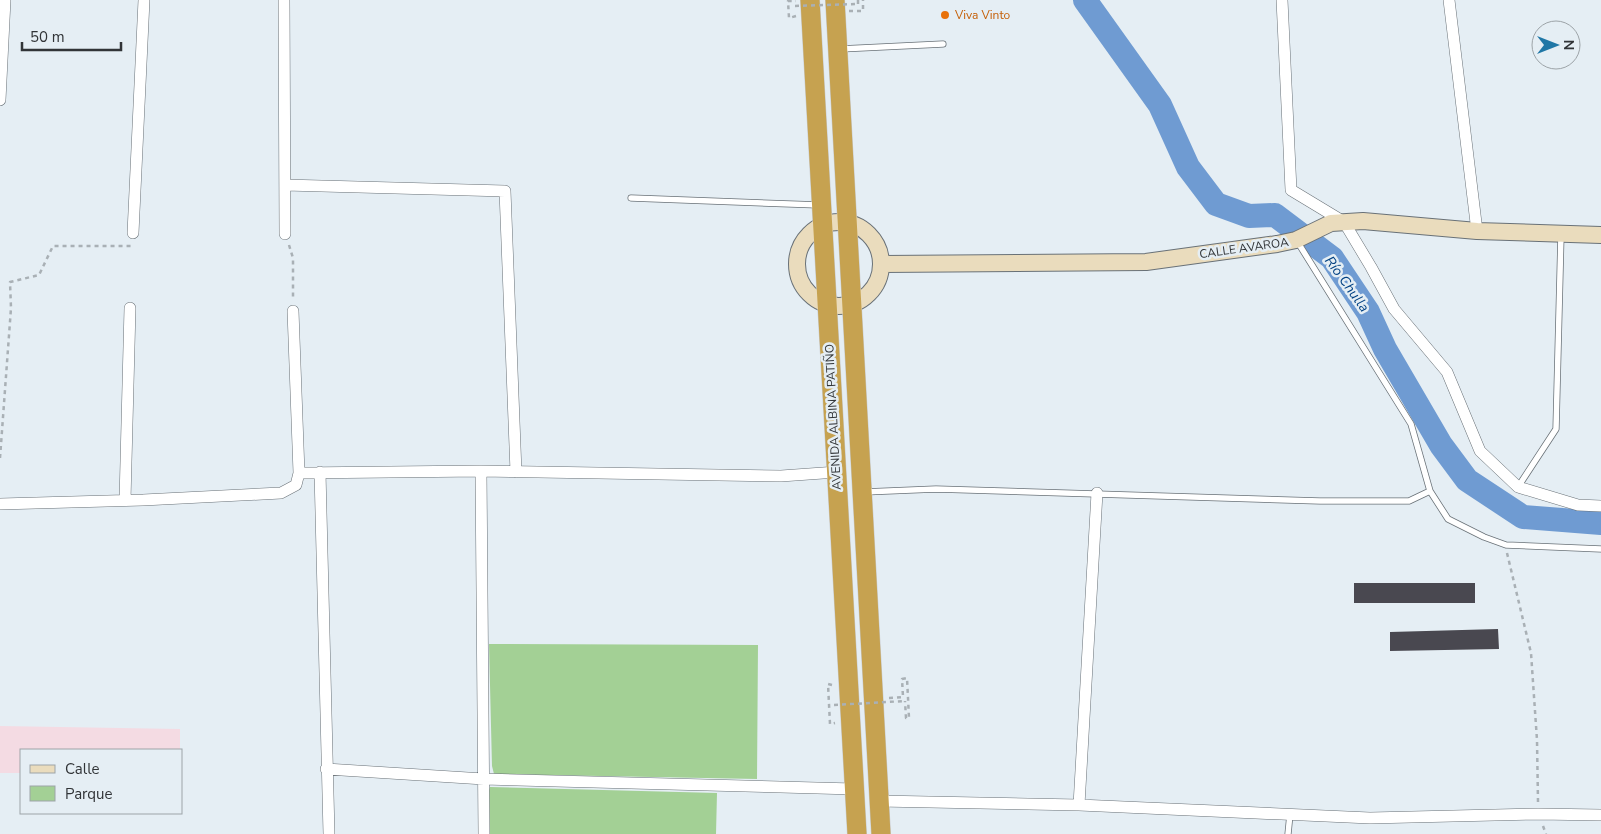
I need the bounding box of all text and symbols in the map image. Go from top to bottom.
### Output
place label: Viva Vinto [954,7,1011,23]
marker: Viva Vinto [939,9,951,21]
scale bar [22,20,121,52]
north arrow [1531,20,1581,70]
text: 50 m [30,27,65,47]
text: N [1559,40,1578,50]
street label: CALLE AVAROA [1198,234,1290,262]
water label: Río Chulla [1320,252,1374,316]
street label: AVENIDA ALBINA PATIÑO [821,344,845,490]
legend [20,749,182,814]
text: Calle [65,759,100,779]
text: Parque [65,784,113,804]

